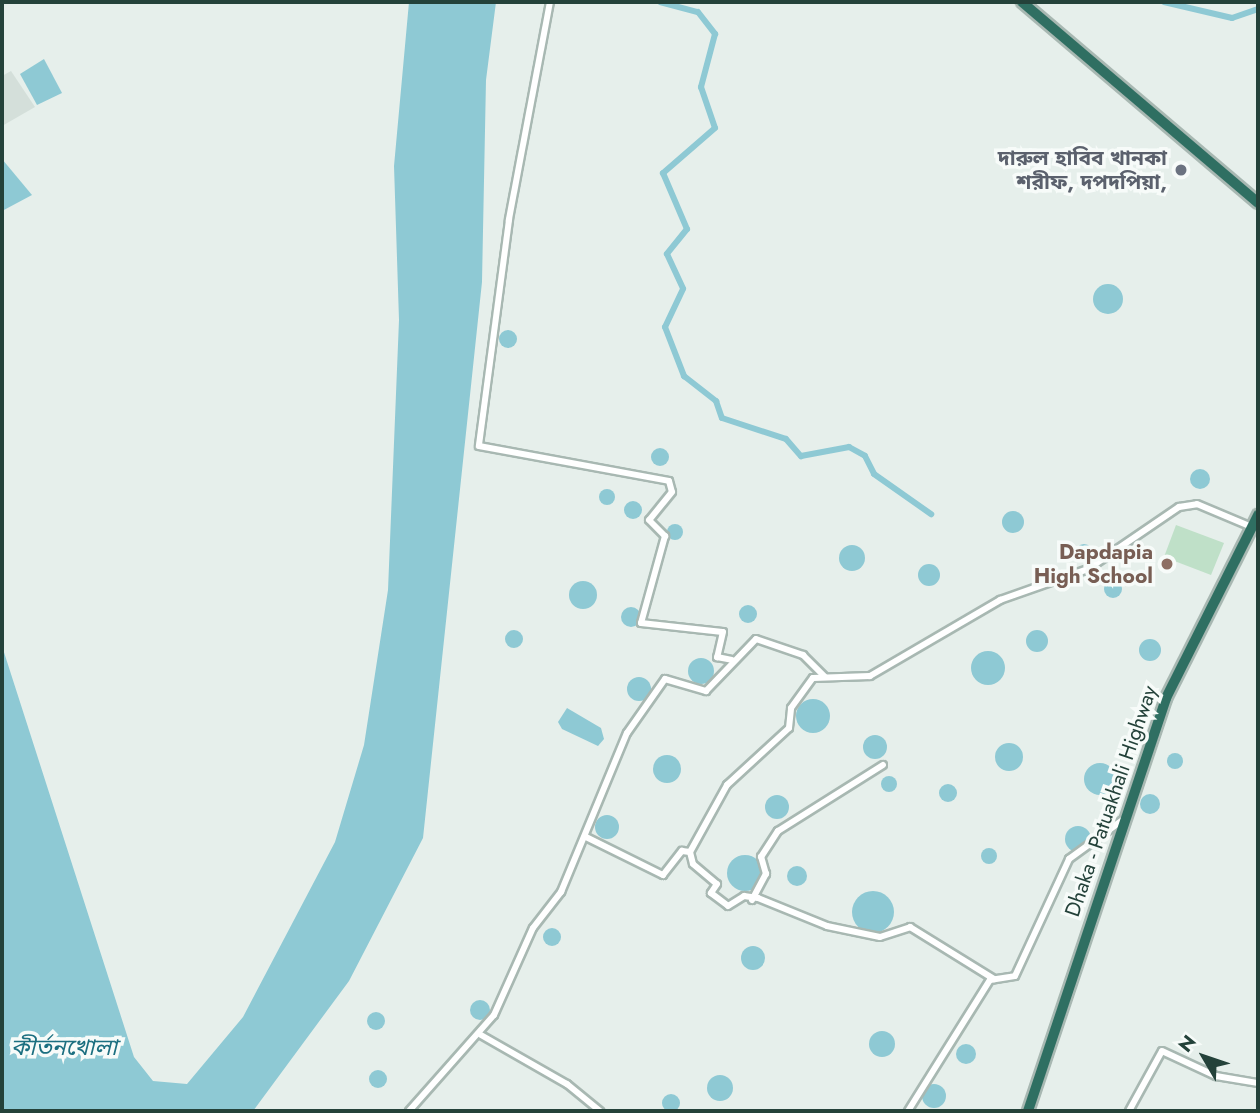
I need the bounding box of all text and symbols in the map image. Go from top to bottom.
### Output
place label: দারুল হাবিব খানকা শরীফ, দপদপিয়া, [998,145,1167,195]
marker: দারুল হাবিব খানকা শরীফ, দপদপিয়া, [1173,162,1189,178]
place label: Dapdapia High School [1034,539,1153,589]
marker: Dapdapia High School [1159,556,1175,572]
street label: Dhaka - Patuakhali Highway [1060,682,1162,920]
north arrow [1169,1022,1239,1092]
text: N [1172,1029,1203,1058]
water label: কীর্তনখোলা [11,1033,117,1061]

